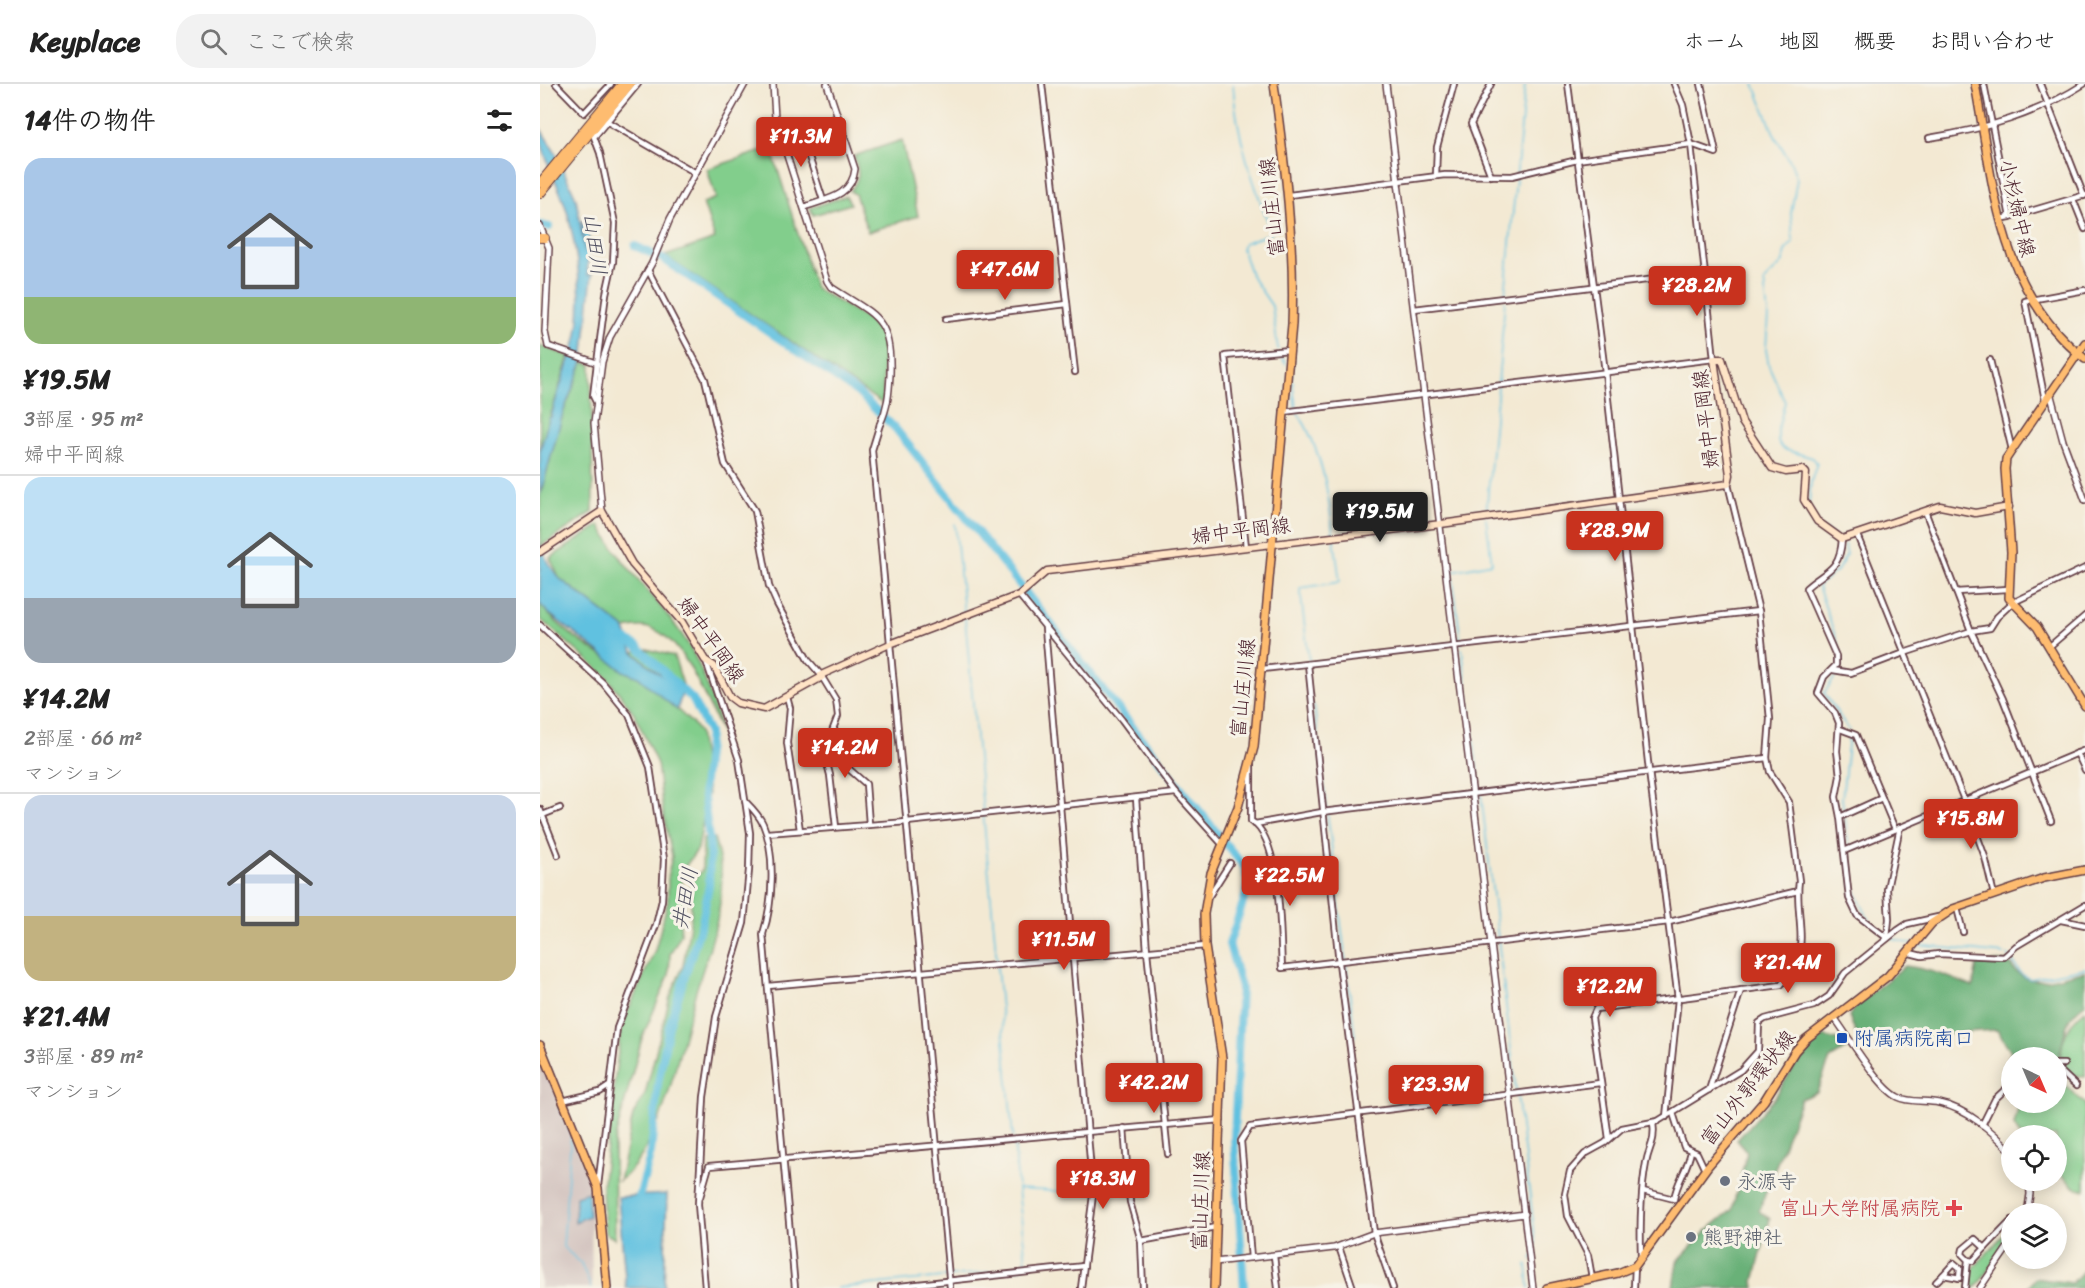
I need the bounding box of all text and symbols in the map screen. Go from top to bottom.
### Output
search box [176,14,596,68]
text: Keyplace [30,17,140,66]
text: ここで検索 [245,22,355,61]
text: ホーム [1684,22,1746,60]
text: 地図 [1779,22,1821,60]
text: 概要 [1854,22,1896,60]
text: お問い合わせ [1929,22,2055,60]
icon: search [197,25,230,58]
text: 14件の物件 [24,97,155,143]
icon: filters [483,104,516,137]
pin: ¥11.3M [752,117,850,168]
text: ¥11.3M [770,119,832,154]
street label: 富山庄川線 [1249,155,1295,259]
street label: 小杉婦中線 [1989,155,2045,261]
icon: home [216,197,324,305]
water label: 山田川 [572,210,618,278]
pin: ¥47.6M [956,250,1054,301]
text: ¥47.6M [971,252,1039,287]
pin: ¥28.2M [1648,266,1746,317]
text: ¥28.2M [1663,268,1731,303]
text: ¥19.5M [24,356,111,402]
street label: 婦中平岡線 [1683,367,1729,471]
text: 3部屋 · 95 m² [24,402,144,437]
text: 婦中平岡線 [24,437,124,472]
pin: ¥19.5M [1331,492,1429,543]
text: ¥19.5M [1347,494,1413,529]
street label: 婦中平岡線 [1189,508,1293,554]
pin: ¥28.9M [1566,511,1664,562]
text: ¥28.9M [1580,513,1650,548]
icon: home [216,516,324,624]
street label: 婦中平岡線 [668,589,754,691]
street label: 富山庄川線 [1220,636,1266,740]
text: ¥14.2M [24,675,110,721]
text: 2部屋 · 66 m² [24,721,142,756]
pin: ¥14.2M [796,728,894,779]
text: ¥14.2M [812,730,878,765]
text: マンション [24,756,123,791]
pin: ¥15.8M [1922,799,2020,850]
text: ¥15.8M [1938,801,2004,836]
icon: home [216,834,324,942]
pin: ¥22.5M [1241,856,1339,907]
text: ¥22.5M [1256,858,1324,893]
water label: 井田川 [661,864,709,932]
pin: ¥11.5M [1015,920,1113,971]
text: ¥11.5M [1033,922,1095,957]
pin: ¥21.4M [1739,943,1837,994]
text: ¥21.4M [1755,945,1821,980]
pin: ¥12.2M [1561,967,1659,1018]
text: ¥12.2M [1577,969,1643,1004]
text: ¥21.4M [24,993,110,1039]
place label: 附属病院南口 [1854,1021,1974,1056]
street label: 富山外郭環状線 [1691,1022,1805,1154]
marker: 附属病院南口 [1835,1031,1849,1045]
text: 3部屋 · 89 m² [24,1039,144,1074]
north arrow [2001,1047,2067,1113]
map controls [2001,1047,2067,1269]
pin: ¥42.2M [1105,1063,1203,1114]
text: ¥42.2M [1119,1065,1189,1100]
pin: ¥23.3M [1387,1065,1485,1116]
text: ¥23.3M [1403,1067,1469,1102]
text: マンション [24,1074,123,1109]
button: locate [2001,1125,2067,1191]
street label: 富山庄川線 [1182,1150,1220,1252]
pin: ¥18.3M [1054,1159,1152,1210]
text: ¥18.3M [1070,1161,1136,1196]
place label: 永源寺 [1737,1164,1797,1199]
marker: 永源寺 [1718,1174,1732,1188]
place label: 富山大学附属病院 [1780,1191,1940,1226]
marker: 富山大学附属病院 [1945,1199,1963,1217]
button: layers [2001,1203,2067,1269]
place label: 熊野神社 [1703,1220,1783,1255]
marker: 熊野神社 [1684,1230,1698,1244]

